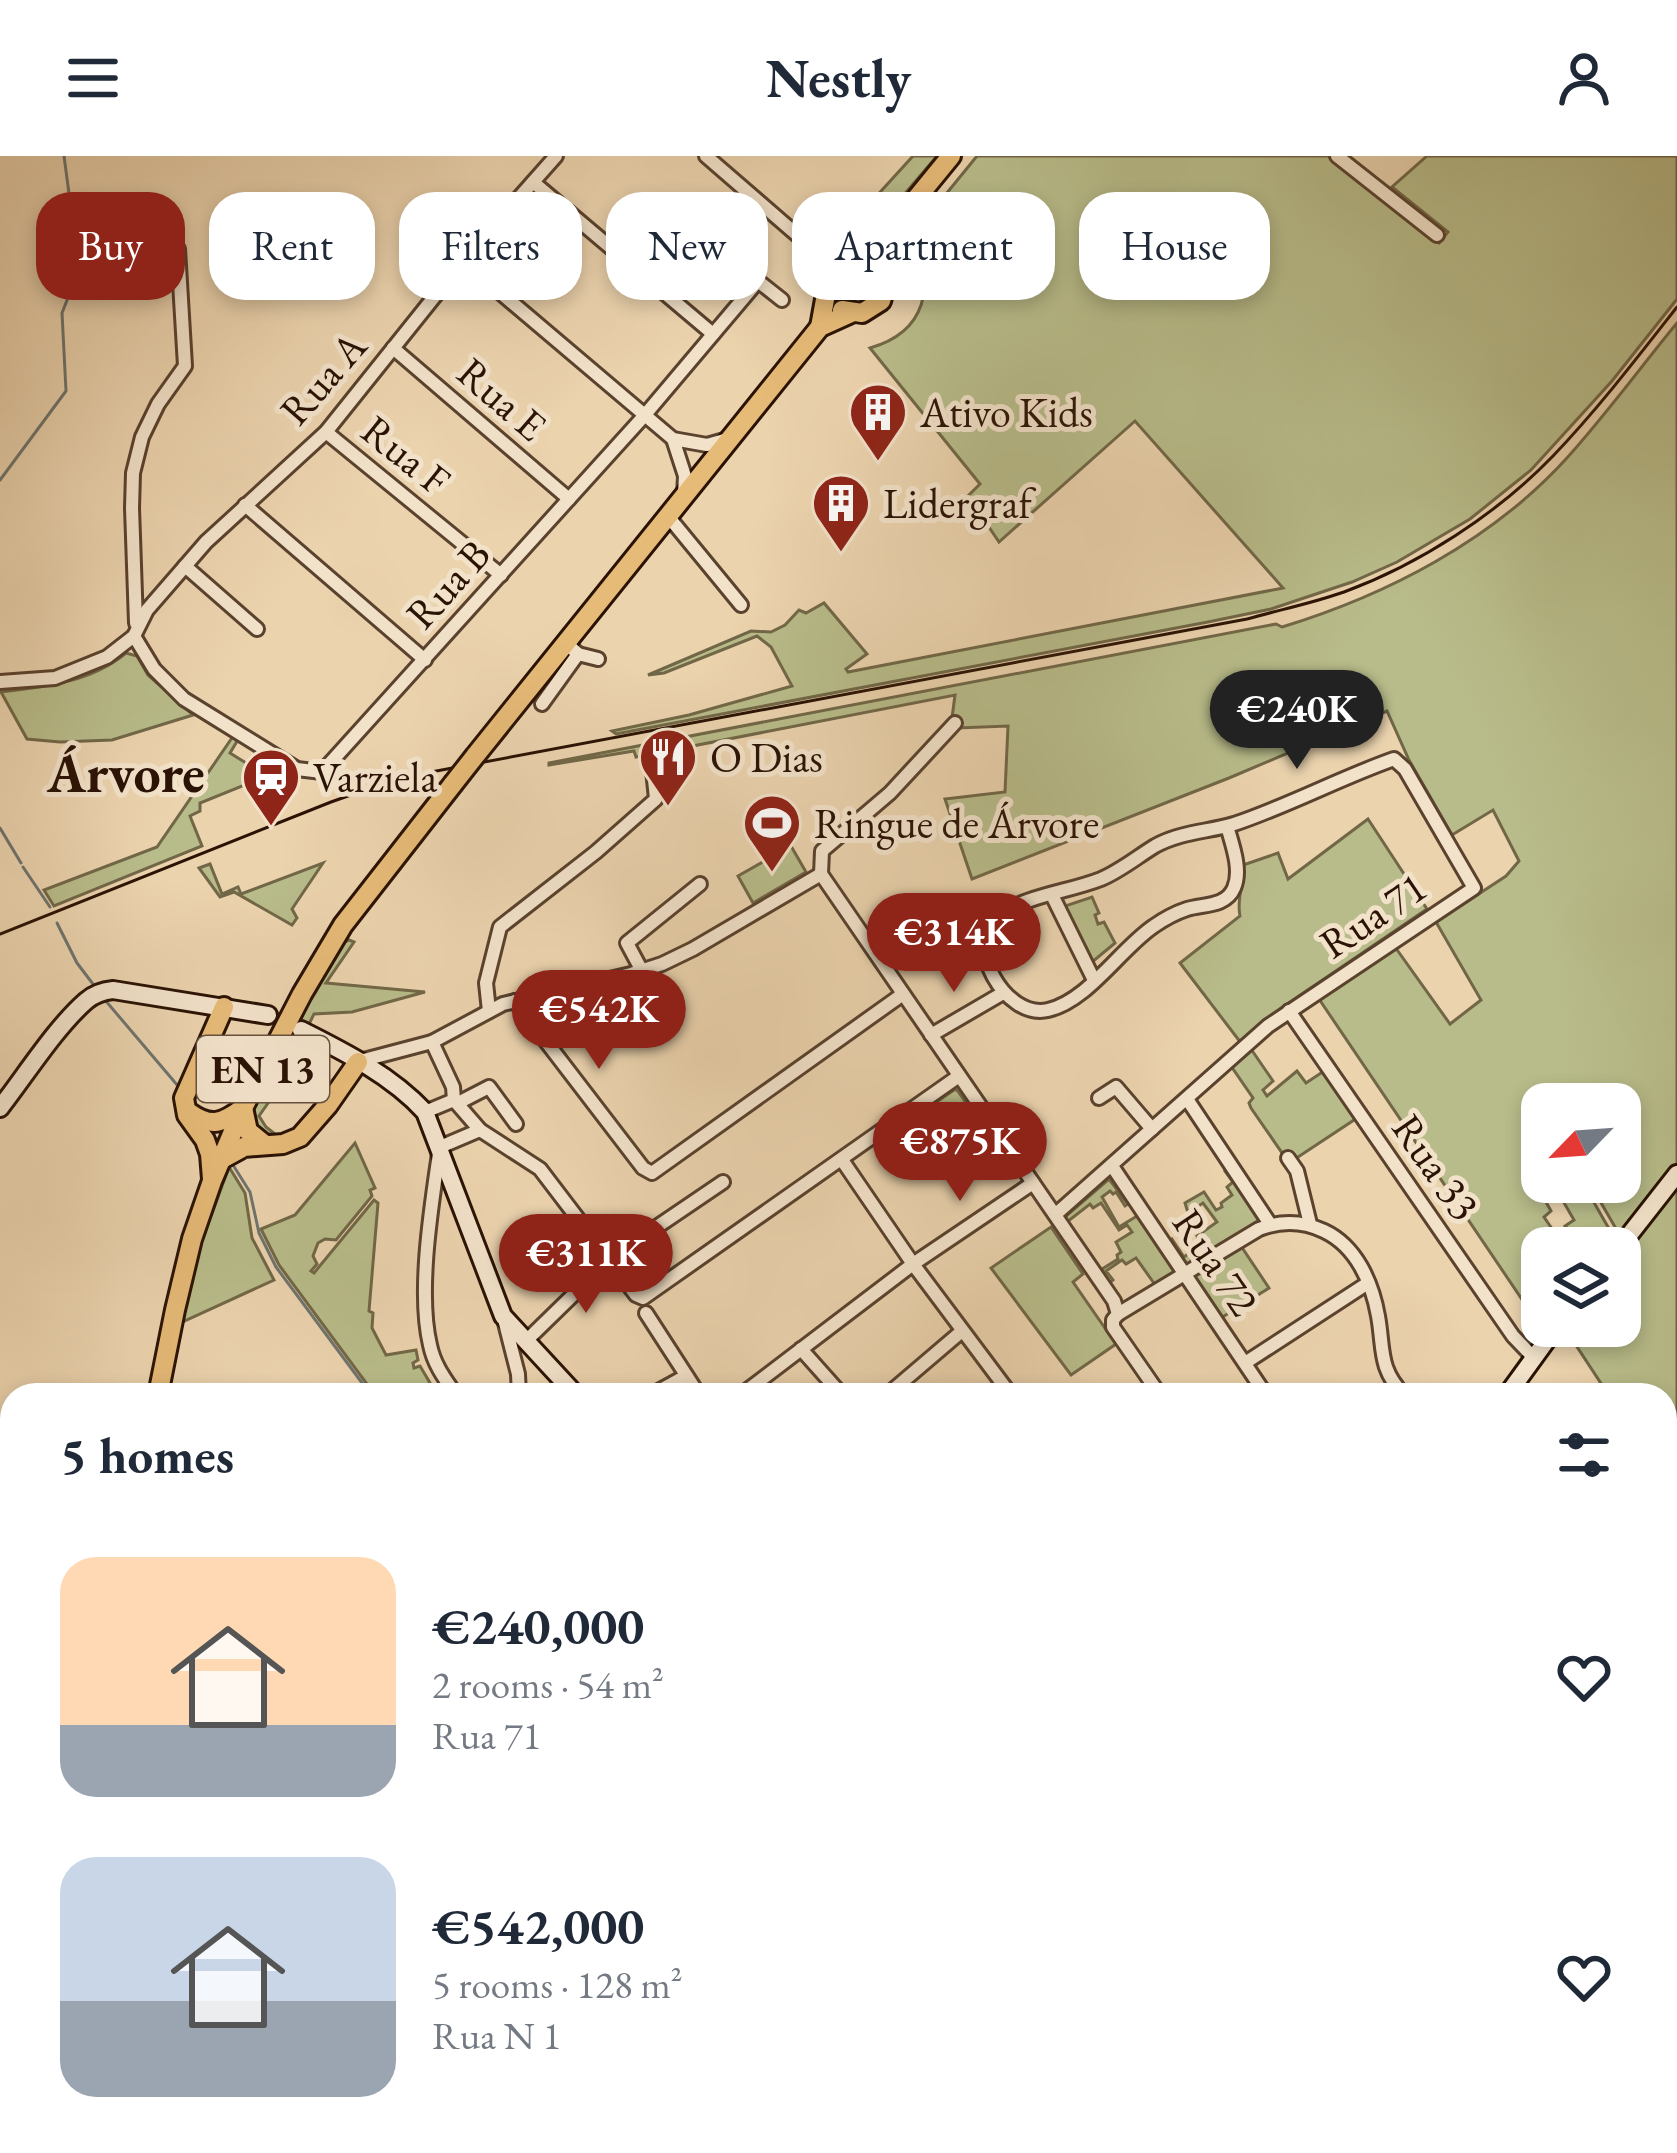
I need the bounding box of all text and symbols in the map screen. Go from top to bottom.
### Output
text: Nestly [766,43,911,113]
icon: menu [60,45,126,111]
icon: person [1551,45,1617,111]
chip: Buy [36,192,185,300]
chip: Rent [209,192,375,300]
chip: Filters [399,192,582,300]
chip: New [606,192,768,300]
chip: Apartment [792,192,1055,300]
chip: House [1079,192,1270,300]
street label: Rua A [267,319,379,436]
street label: Rua E [446,345,558,453]
building icon: Ativo Kids [847,381,909,463]
place label: Ativo Kids [919,385,1093,440]
street label: Rua F [350,403,462,507]
building icon: Lidergraf [810,472,872,554]
place label: Lidergraf [883,476,1037,531]
street label: Rua B [393,528,503,640]
pin: €240K [1213,670,1381,772]
text: €240K [1237,683,1357,734]
restaurant icon: O Dias [637,726,699,808]
place label: O Dias [710,730,823,785]
district label: Árvore [46,738,205,808]
station icon: Varziela [240,746,302,828]
place label: Varziela [313,750,437,805]
sports icon: Ringue de Árvore [741,792,803,874]
place label: Ringue de Árvore [814,796,1099,851]
street label: Rua 71 [1309,859,1437,971]
pin: €314K [870,893,1038,995]
text: €314K [894,906,1014,957]
pin: €542K [515,970,683,1072]
text: €542K [539,983,659,1034]
road number: EN 13 [197,1036,329,1102]
north arrow [1521,1083,1641,1203]
map controls [1521,1083,1641,1347]
pin: €875K [876,1102,1044,1204]
street label: Rua 33 [1380,1103,1492,1231]
text: €875K [900,1115,1020,1166]
street label: Rua 72 [1160,1198,1272,1326]
pin: €311K [502,1214,670,1316]
text: €311K [526,1227,646,1278]
button: layers [1521,1227,1641,1347]
text: 5 homes [60,1422,234,1488]
icon: filters [1551,1422,1617,1488]
text: €240,000 [432,1593,644,1659]
icon: home [156,1605,300,1749]
icon: heart [1551,1644,1617,1710]
text: 2 rooms · 54 m² [432,1659,664,1710]
text: Rua 71 [432,1710,541,1761]
text: €542,000 [432,1893,644,1959]
icon: home [156,1905,300,2049]
icon: heart [1551,1944,1617,2010]
text: 5 rooms · 128 m² [432,1959,683,2010]
text: Rua N 1 [432,2010,561,2061]

